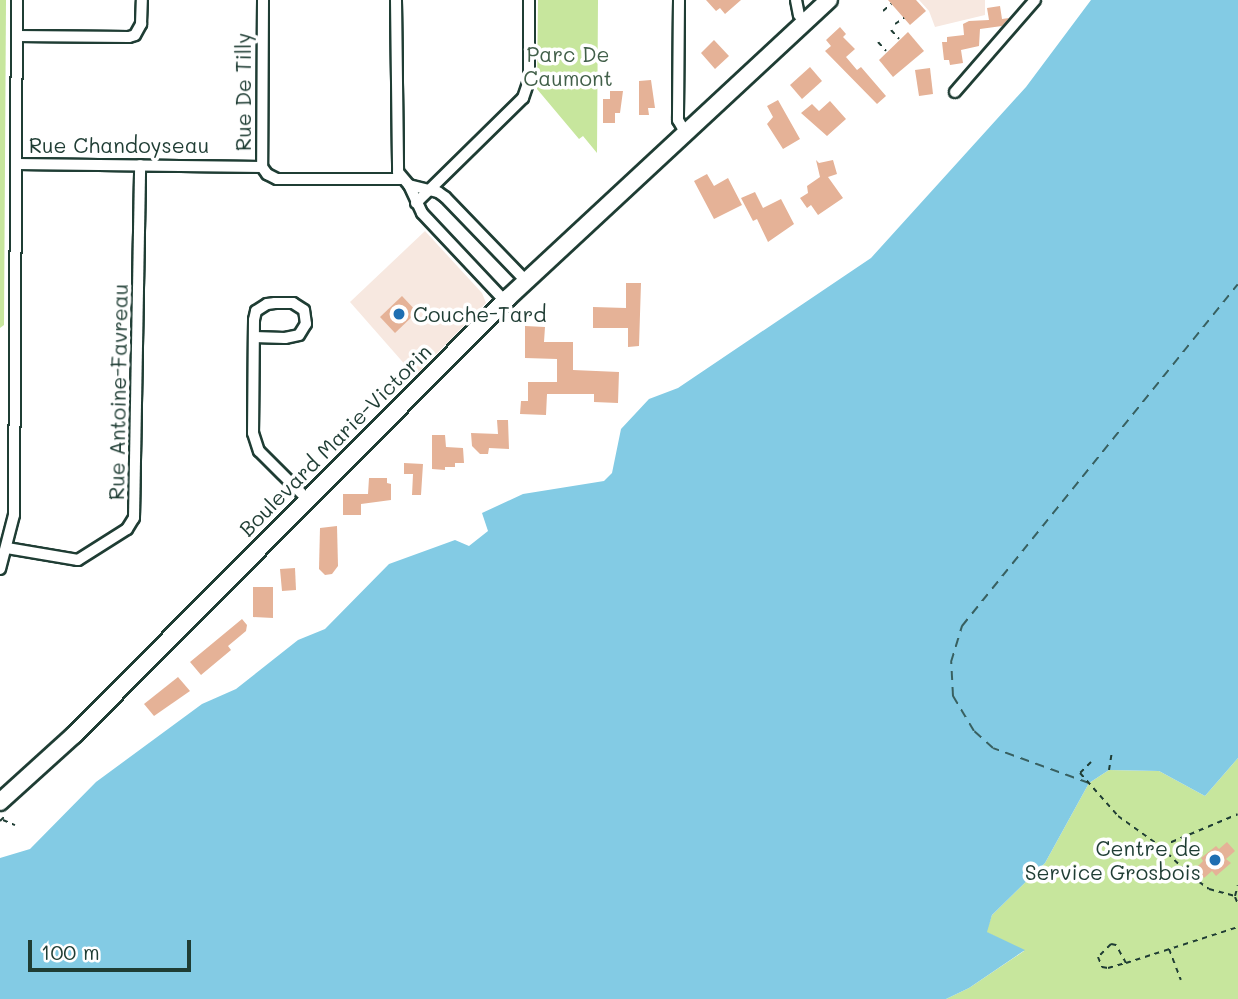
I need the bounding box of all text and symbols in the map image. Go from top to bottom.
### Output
street label: Rue De Tilly [230,33,256,151]
park label: Parc De Caumont [523,41,613,91]
street label: Rue Chandoyseau [29,132,209,158]
street label: Rue Antoine-Favreau [104,284,132,500]
place label: Couche-Tard [413,301,547,327]
marker: Couche-Tard [391,306,407,322]
street label: Boulevard Marie-Victorin [234,339,436,541]
place label: Centre de Service Grosbois [1025,835,1201,885]
marker: Centre de Service Grosbois [1207,852,1223,868]
scale bar [32,926,194,970]
text: 100 m [41,938,100,965]

